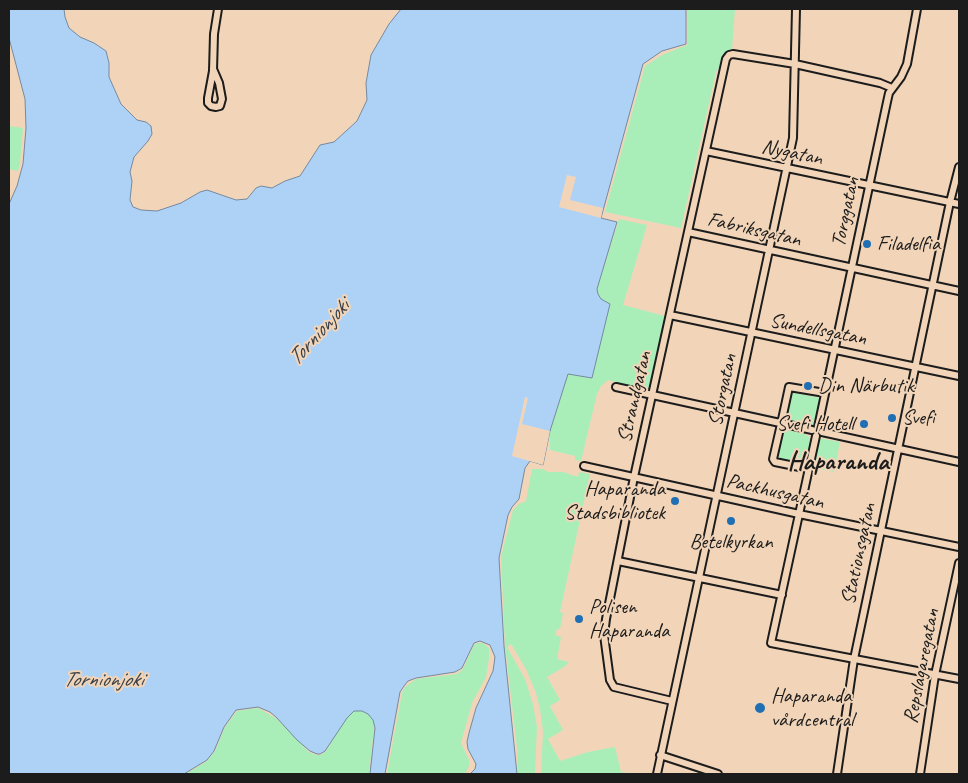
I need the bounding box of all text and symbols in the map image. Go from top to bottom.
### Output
street label: Nygatan [759,134,825,172]
street label: Torggatan [826,175,866,249]
street label: Fabriksgatan [705,207,803,253]
place label: Filadelfia [877,231,940,257]
marker: Filadelfia [861,238,873,250]
water label: Tornionjoki [282,294,356,372]
street label: Sundellsgatan [768,308,868,352]
street label: Strandgatan [612,349,658,445]
street label: Storgatan [703,351,743,429]
place label: Din Närbutik [818,373,914,399]
marker: Din Närbutik [802,380,814,392]
place label: Svefi [902,405,935,431]
place label: Svefi Hotell [776,411,854,437]
marker: Svefi [886,412,898,424]
marker: Svefi Hotell [858,418,870,430]
district label: Haparanda [787,446,889,478]
street label: Packhusgatan [724,469,826,515]
place label: Haparanda Stadsbibliotek [564,476,665,526]
marker: Haparanda Stadsbibliotek [669,495,681,507]
street label: Stationsgatan [836,501,882,607]
marker: Betelkyrkan [725,515,737,527]
place label: Betelkyrkan [689,529,773,555]
place label: Polisen Haparanda [589,594,669,644]
street label: Repslagaregatan [899,607,945,725]
marker: Polisen Haparanda [573,613,585,625]
water label: Tornionjoki [63,667,143,693]
place label: Haparanda vårdcentral [771,683,854,733]
marker: Haparanda vårdcentral [753,701,767,715]

